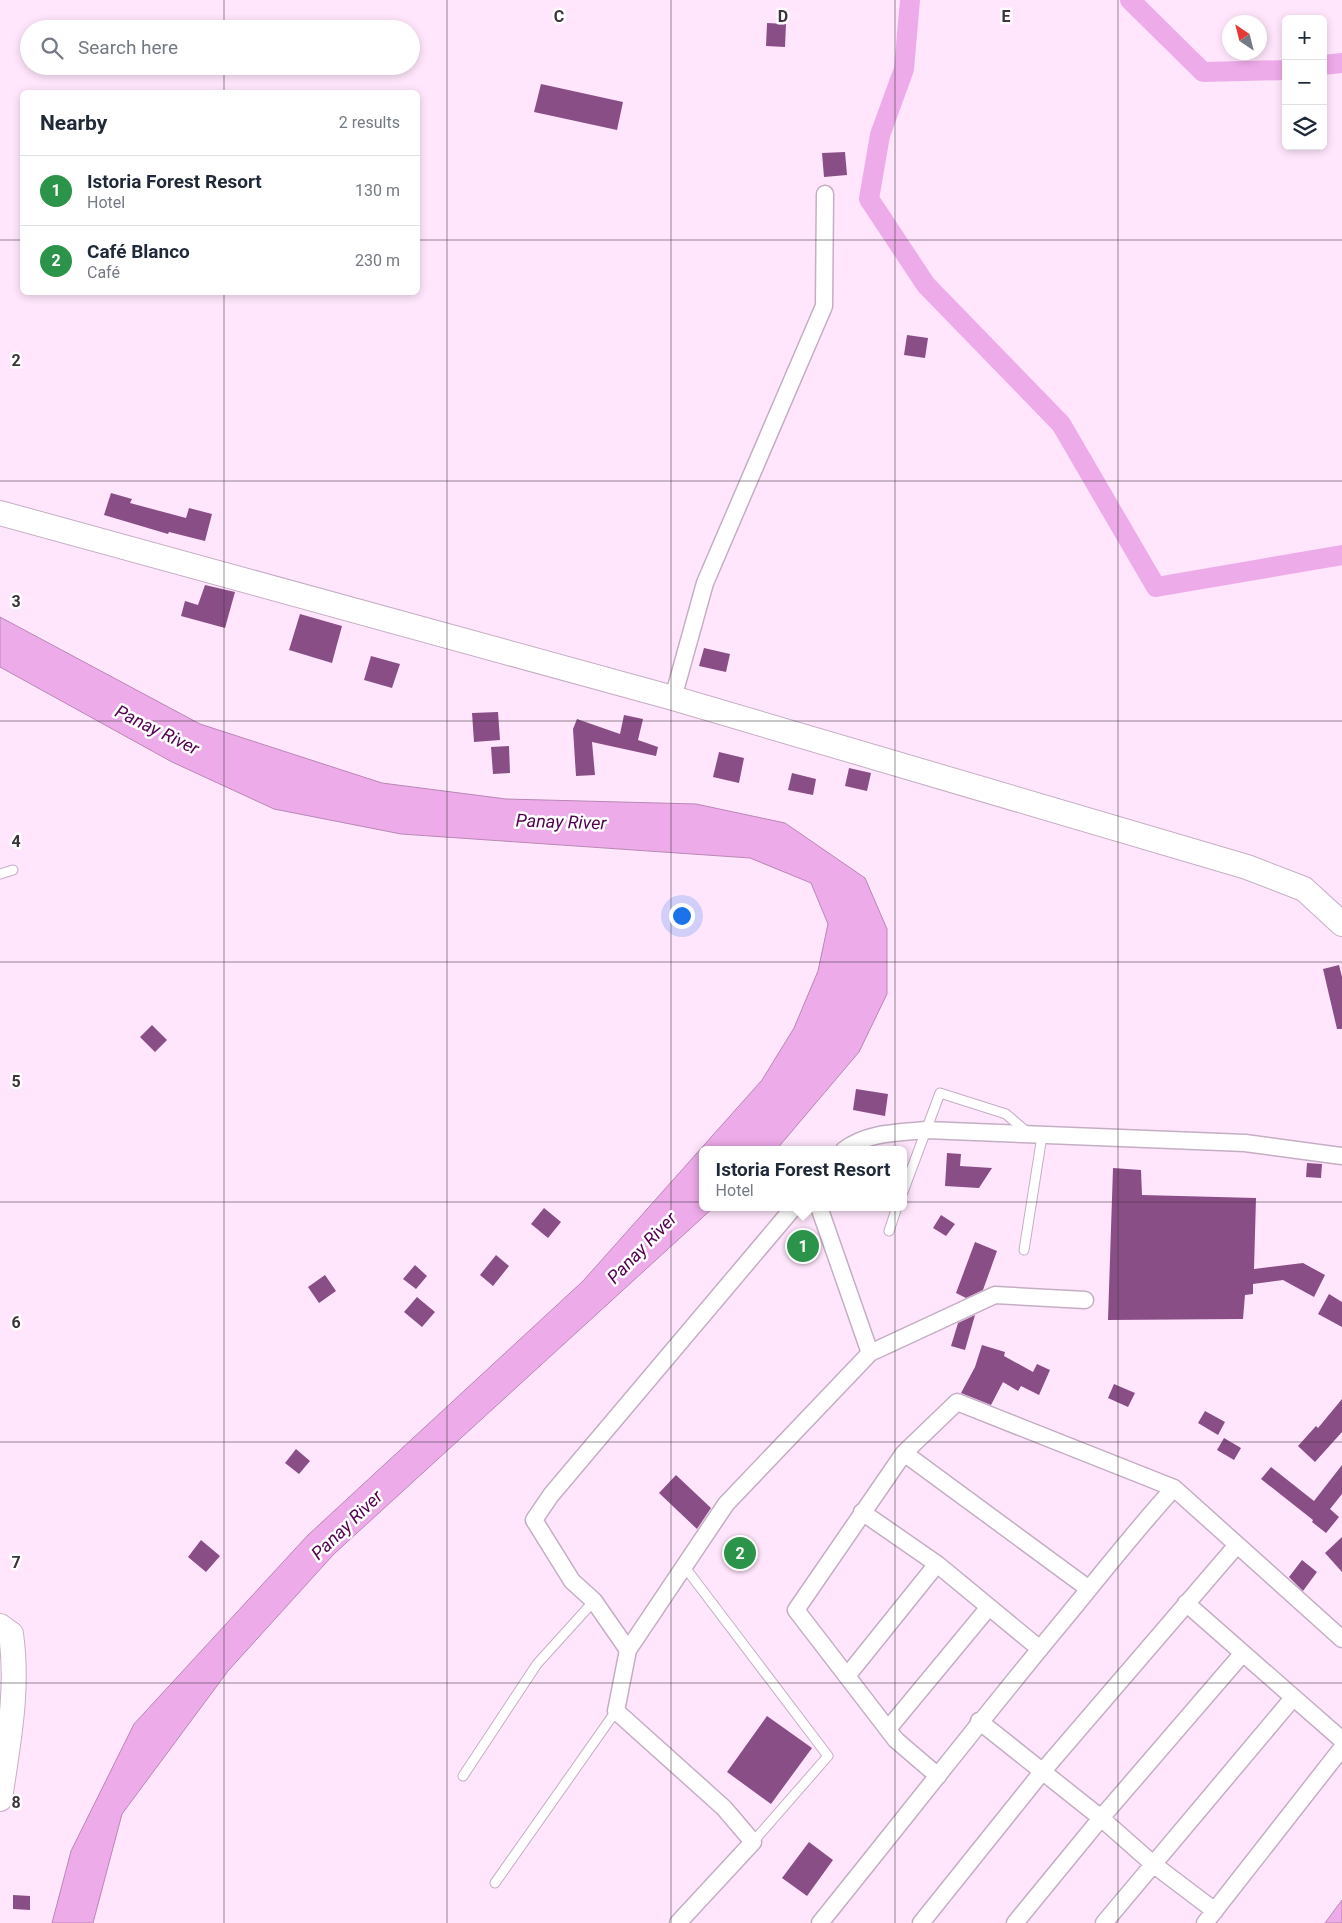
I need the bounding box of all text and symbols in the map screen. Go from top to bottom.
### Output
text: C [554,7,564,26]
text: D [778,7,788,26]
text: E [1002,7,1011,26]
north arrow [1222,15,1267,60]
map controls [1282,15,1327,150]
button: + [1282,15,1327,60]
search box [20,20,420,75]
icon: search [38,34,66,62]
text: Search here [78,36,178,59]
button: − [1282,60,1327,105]
button: layers [1282,105,1327,150]
text: Nearby [40,111,107,135]
text: 2 results [339,113,400,132]
text: Istoria Forest Resort [87,170,262,193]
text: 1 [51,181,61,200]
text: 130 m [355,181,400,200]
text: Hotel [87,193,125,212]
text: Café Blanco [87,240,190,263]
text: 2 [51,251,61,270]
text: 230 m [355,251,400,270]
text: Café [87,263,120,282]
text: 2 [11,351,21,370]
text: 3 [11,592,21,611]
water label: Panay River [112,700,204,759]
water label: Panay River [515,809,608,834]
text: 4 [11,832,21,851]
your location [669,903,695,929]
text: 5 [11,1072,21,1091]
popup [699,1146,907,1211]
text: Istoria Forest Resort [716,1158,890,1181]
text: Hotel [716,1181,754,1200]
water label: Panay River [603,1207,681,1288]
pin: 1 [787,1227,819,1265]
text: 6 [11,1313,21,1332]
water label: Panay River [307,1485,387,1564]
pin: 2 [724,1534,756,1572]
text: 7 [11,1553,21,1572]
text: 8 [11,1793,21,1812]

